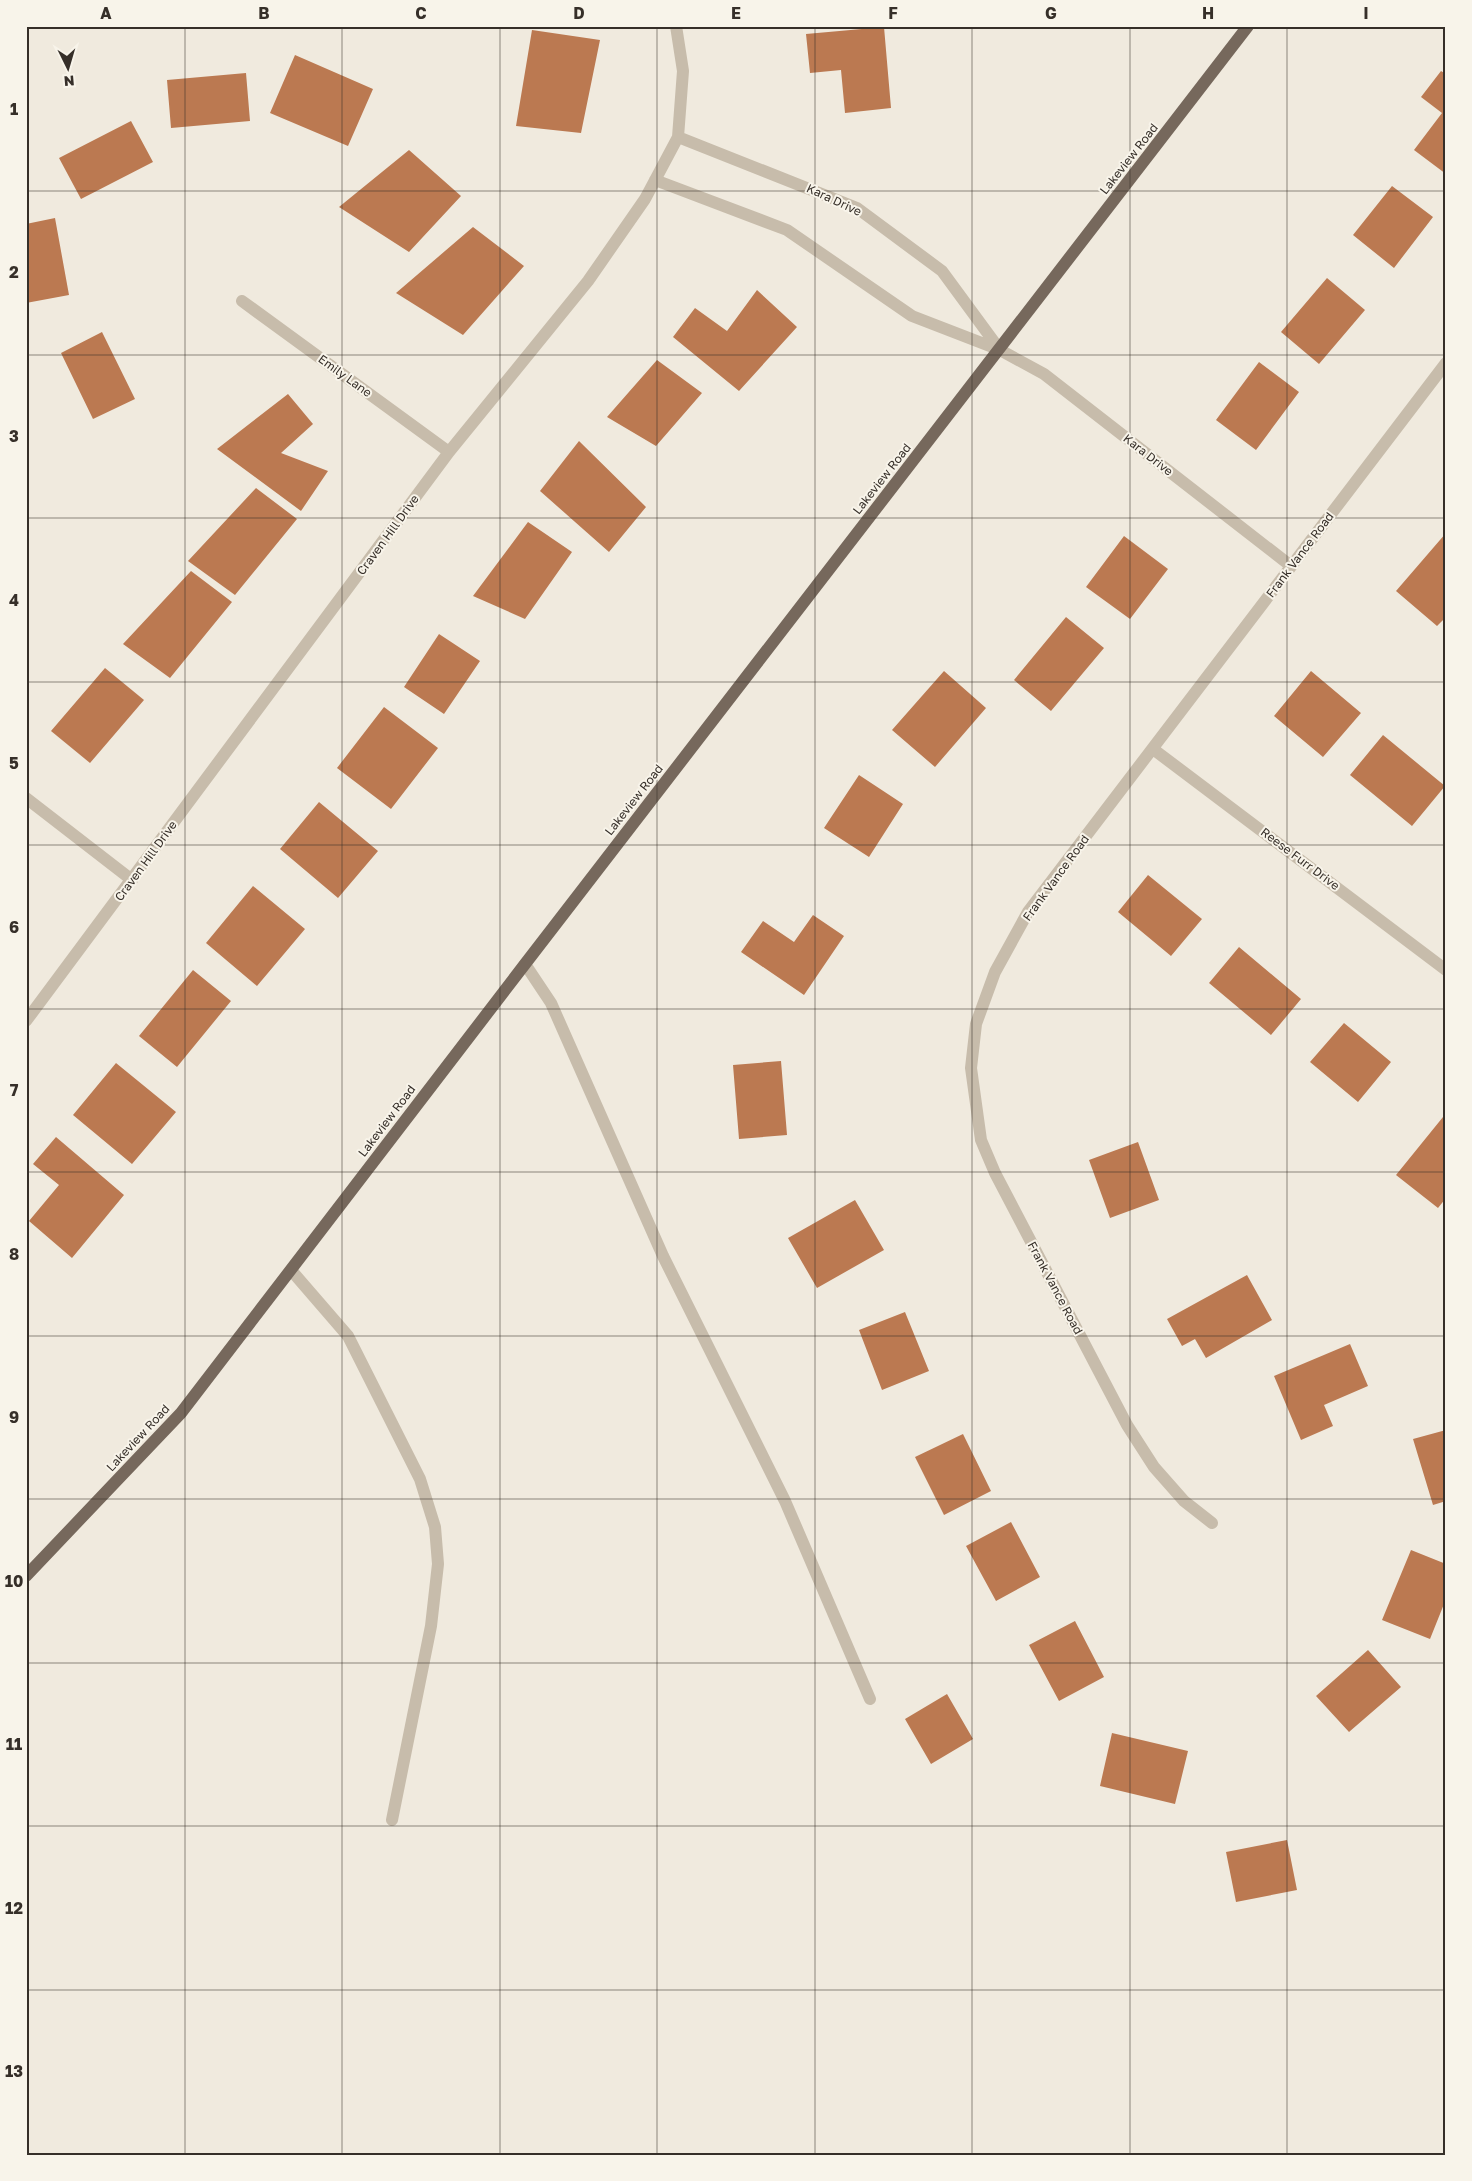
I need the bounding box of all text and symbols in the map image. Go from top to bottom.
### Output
text: A [100,3,112,23]
text: B [258,3,270,23]
text: C [415,3,427,23]
text: D [573,3,585,23]
text: E [731,3,741,23]
text: F [888,3,898,23]
text: G [1045,3,1057,23]
text: H [1202,3,1214,23]
text: I [1363,3,1369,23]
north arrow [42,42,92,92]
text: N [63,73,75,90]
text: 1 [10,99,18,119]
street label: Lakeview Road [1096,120,1161,197]
street label: Kara Drive [804,180,864,219]
text: 2 [9,262,19,282]
street label: Emily Lane [316,351,375,400]
text: 3 [9,426,19,446]
street label: Kara Drive [1120,431,1176,479]
street label: Lakeview Road [849,440,914,517]
street label: Craven Hill Drive [353,492,422,578]
street label: Frank Vance Road [1263,509,1337,600]
text: 4 [9,590,19,610]
text: 5 [9,753,19,773]
street label: Lakeview Road [601,761,666,838]
street label: Craven Hill Drive [111,818,180,904]
street label: Reese Furr Drive [1258,824,1343,893]
street label: Frank Vance Road [1019,832,1092,924]
text: 6 [9,917,19,937]
text: 7 [10,1080,19,1100]
street label: Lakeview Road [355,1082,418,1160]
street label: Frank Vance Road [1025,1239,1086,1337]
text: 8 [9,1244,19,1264]
street label: Lakeview Road [103,1401,172,1474]
text: 9 [9,1407,19,1427]
text: 10 [5,1571,23,1591]
text: 11 [6,1734,22,1754]
text: 12 [5,1898,23,1918]
text: 13 [5,2061,23,2081]

